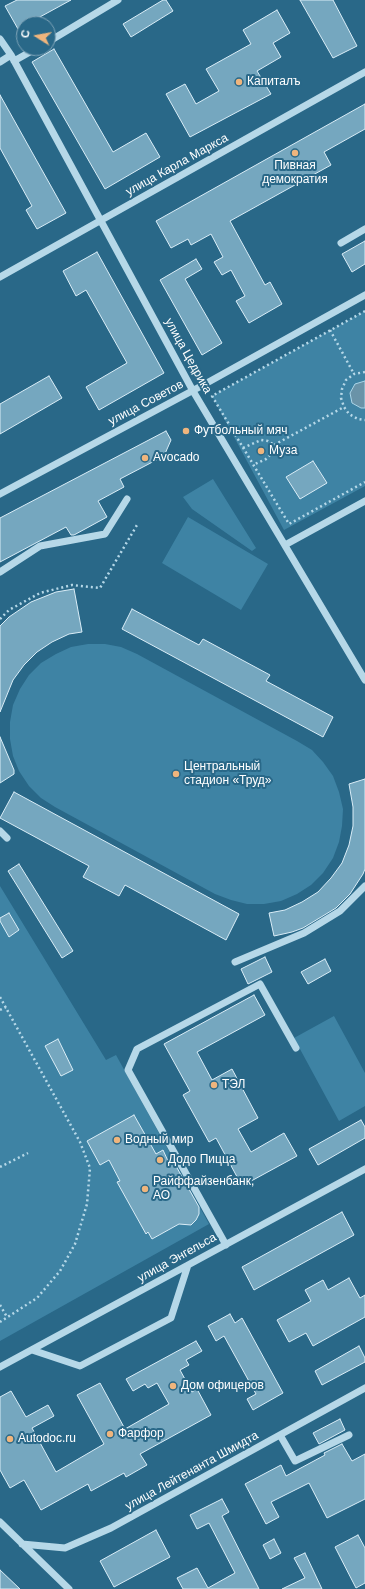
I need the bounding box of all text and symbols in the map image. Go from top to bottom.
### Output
north arrow [16,16,56,56]
text: С [19,29,32,39]
place label: Капиталъ [247,75,300,89]
marker: Капиталъ [234,77,244,87]
street label: улица Карла Маркса [123,131,231,199]
marker: Пивная демократия [290,148,300,158]
place label: Пивная демократия [262,159,328,187]
street label: улица Цедрика [161,316,215,396]
street label: улица Советов [106,377,186,429]
place label: Футбольный мяч [194,424,287,438]
marker: Футбольный мяч [181,426,191,436]
place label: Муза [269,444,297,458]
marker: Муза [256,446,266,456]
place label: Avocado [153,451,199,465]
marker: Avocado [140,453,150,463]
place label: Центральный стадион «Труд» [184,760,272,788]
marker: Центральный стадион «Труд» [171,769,181,779]
place label: ТЭЛ [222,1078,245,1092]
marker: ТЭЛ [209,1080,219,1090]
place label: Водный мир [125,1133,193,1147]
marker: Водный мир [112,1135,122,1145]
place label: Додо Пицца [168,1153,235,1167]
marker: Додо Пицца [155,1155,165,1165]
place label: Райффайзенбанк, АО [153,1175,254,1203]
marker: Райффайзенбанк, АО [140,1184,150,1194]
street label: улица Энгельса [135,1230,219,1286]
place label: Дом офицеров [181,1379,264,1393]
marker: Дом офицеров [168,1381,178,1391]
place label: Фарфор [118,1427,164,1441]
street label: улица Лейтенанта Шмидта [123,1428,261,1514]
marker: Фарфор [105,1429,115,1439]
place label: Autodoc.ru [18,1432,76,1446]
marker: Autodoc.ru [5,1434,15,1444]

